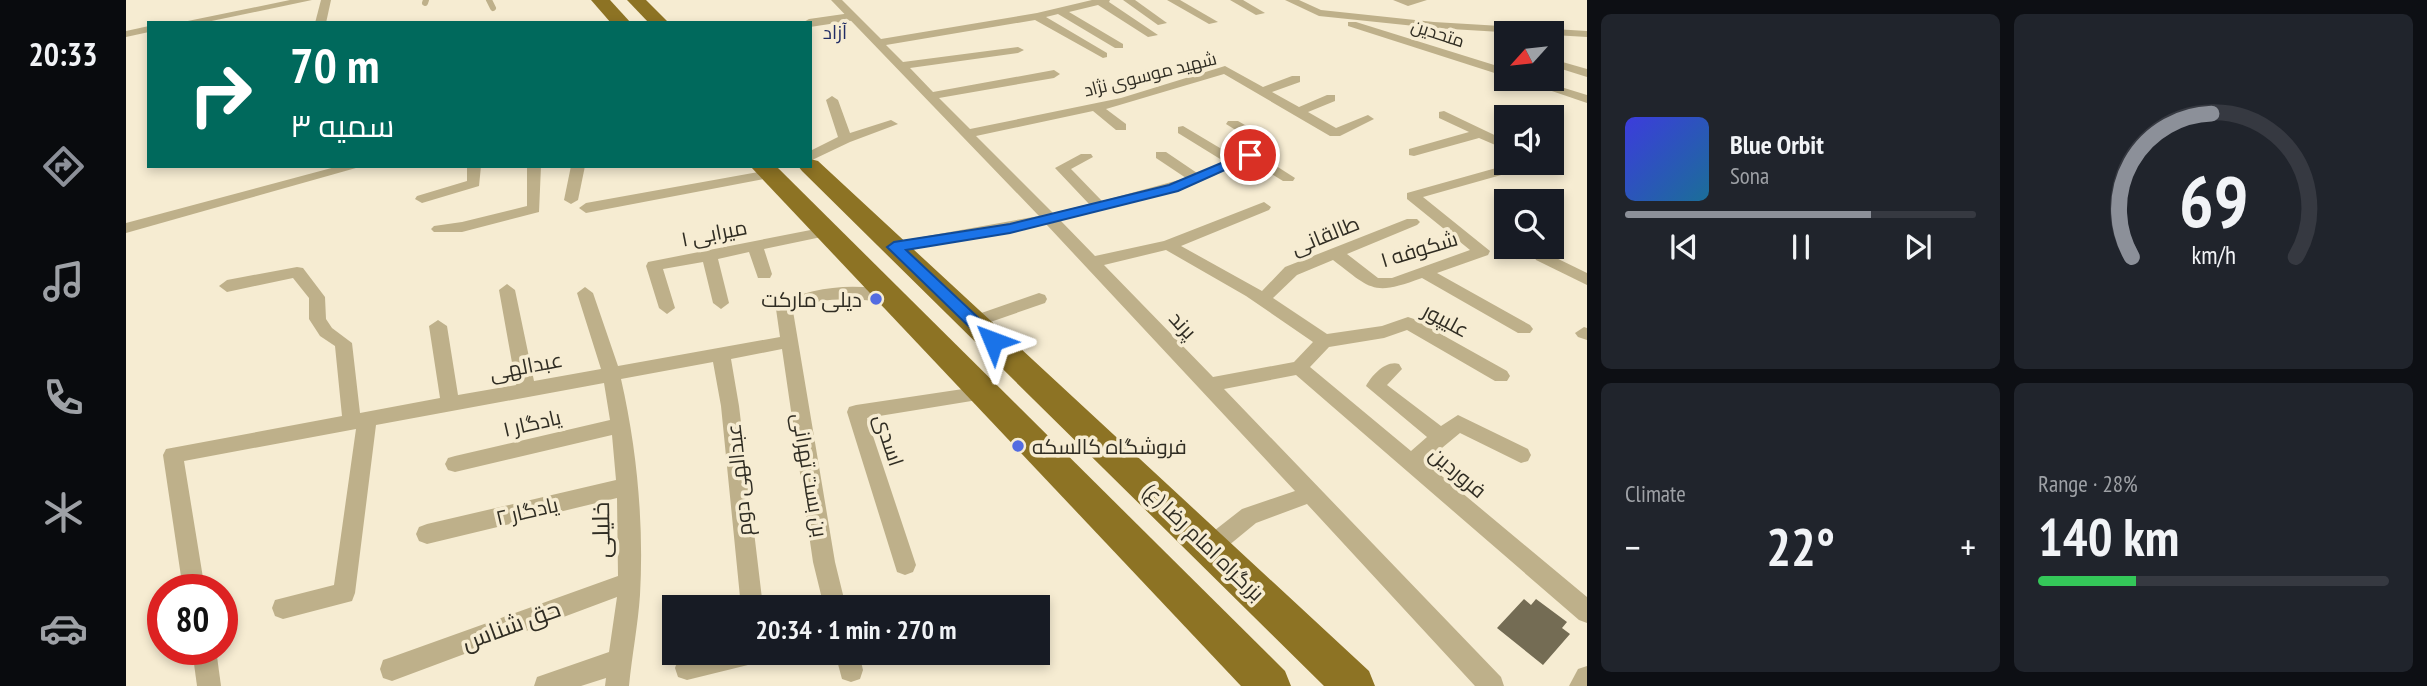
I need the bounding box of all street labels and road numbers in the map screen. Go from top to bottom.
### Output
street label: متحدین [1408,14,1468,52]
street label: شهید موسوی نژاد [1081,46,1219,102]
street label: طالقانی [1287,209,1363,261]
street label: میرابی ۱ [679,213,749,253]
street label: شکوفه ۱ [1377,225,1461,273]
street label: علیپور [1417,296,1474,343]
street label: پرند [1163,305,1203,346]
street label: عبدالهی [487,346,565,386]
street label: یادگار ۱ [500,403,564,443]
street label: بن بست تهرانی [786,411,834,539]
street label: اسدی [868,411,910,469]
street label: عبدالهی دوم [720,422,759,538]
street label: فروردین [1424,440,1492,504]
street label: بزرگراه امام رضا (ع) [1137,477,1270,607]
street label: یادگار ۲ [493,491,561,531]
street label: خلیلی [585,502,617,558]
street label: حق شناس [457,593,565,657]

